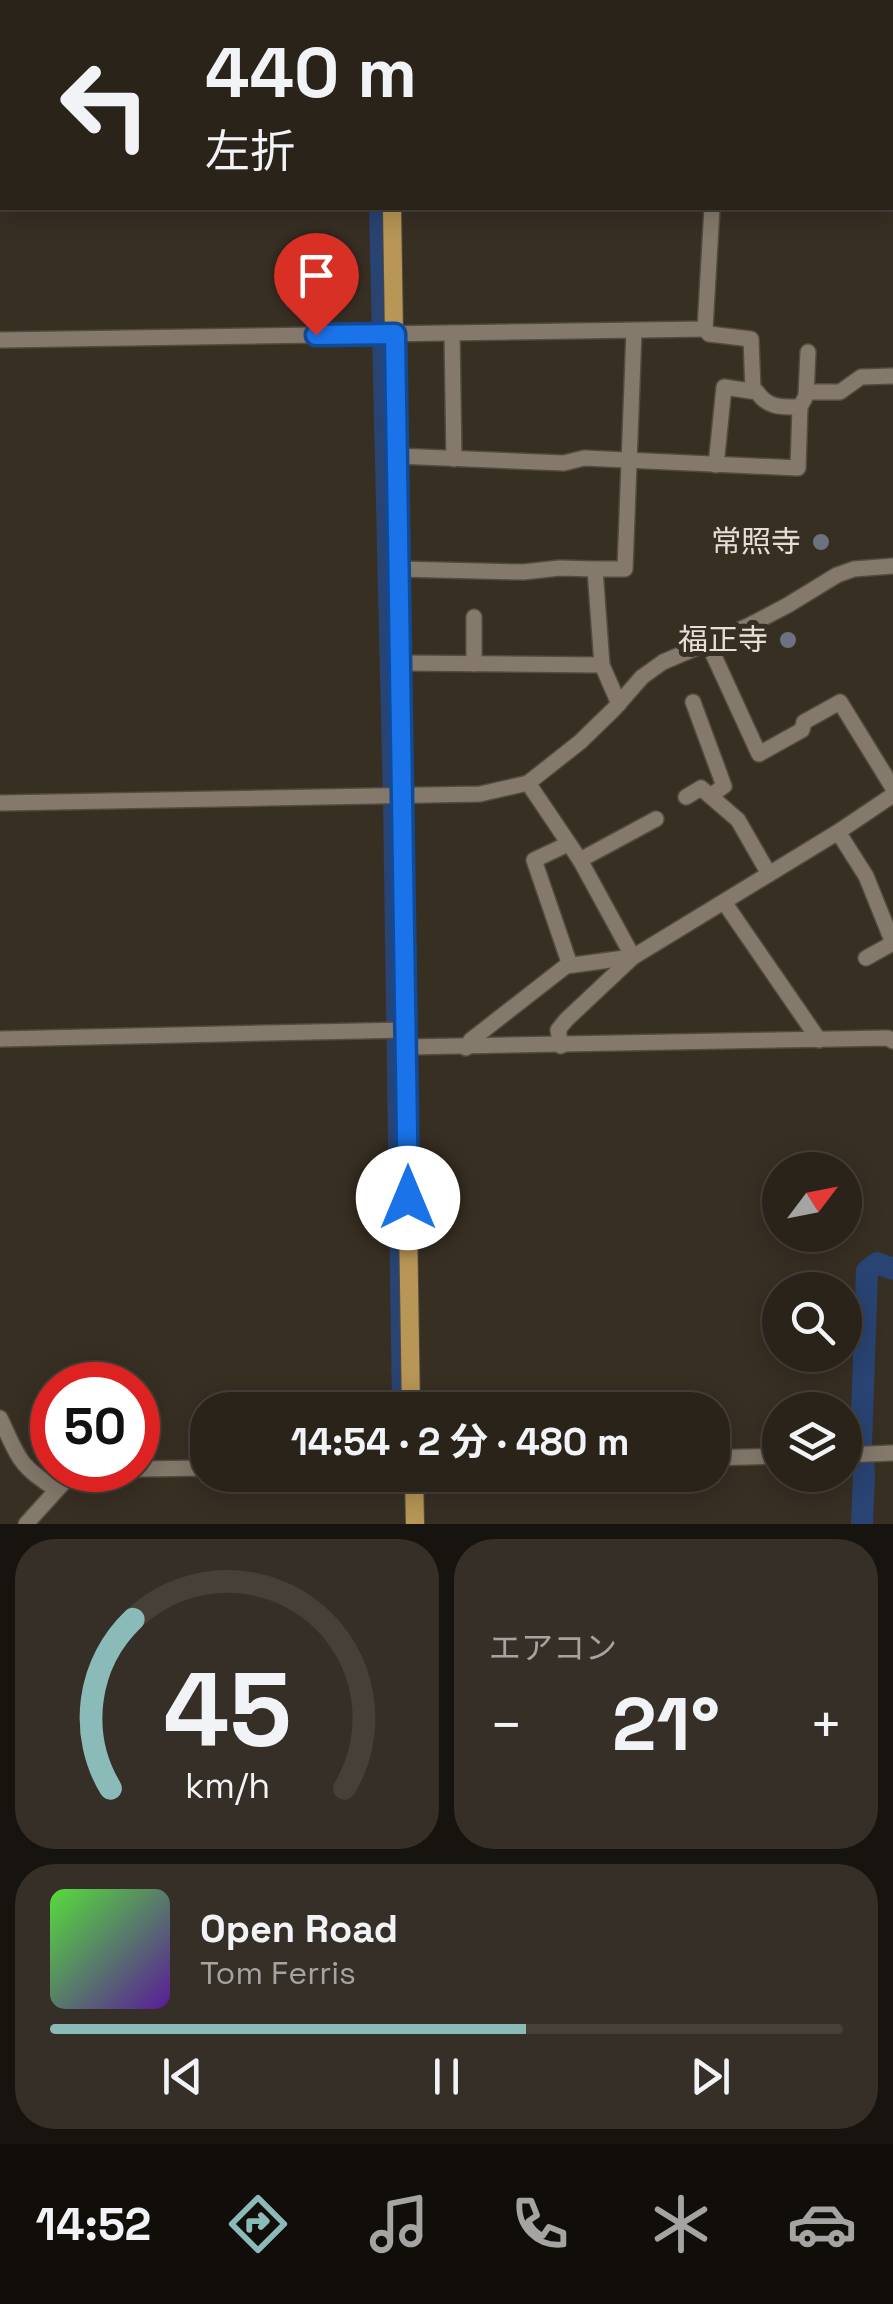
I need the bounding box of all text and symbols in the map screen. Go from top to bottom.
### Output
text: 440 m [205,28,417,117]
icon: left [40,40,170,170]
text: 左折 [205,123,295,180]
pin [274,233,359,336]
icon: arrive [289,248,344,303]
place label: 常照寺 [711,522,801,561]
marker: 常照寺 [810,531,832,553]
place label: 福正寺 [678,620,768,659]
marker: 福正寺 [777,629,799,651]
position arrow [356,1146,460,1250]
north arrow [762,1152,862,1252]
map controls [762,1152,862,1492]
button: search [762,1272,862,1372]
speed limit sign: 50 [30,1362,160,1492]
button: layers [762,1392,862,1492]
text: 14:54 · 2 分 · 480 m [291,1418,629,1466]
text: エアコン [489,1628,617,1668]
text: 45 [163,1644,291,1776]
text: 21° [612,1676,720,1772]
text: − [489,1690,523,1760]
text: + [809,1690,843,1760]
text: km/h [184,1763,270,1808]
text: Open Road [200,1905,398,1953]
text: Tom Ferris [200,1953,356,1993]
icon: previous [155,2049,210,2104]
icon: pause [419,2049,474,2104]
icon: next [683,2049,738,2104]
icon: directions [223,2189,293,2259]
icon: music [364,2189,434,2259]
icon: phone [505,2189,575,2259]
icon: climate [646,2189,716,2259]
icon: car [787,2189,857,2259]
text: 14:52 [36,2196,151,2253]

